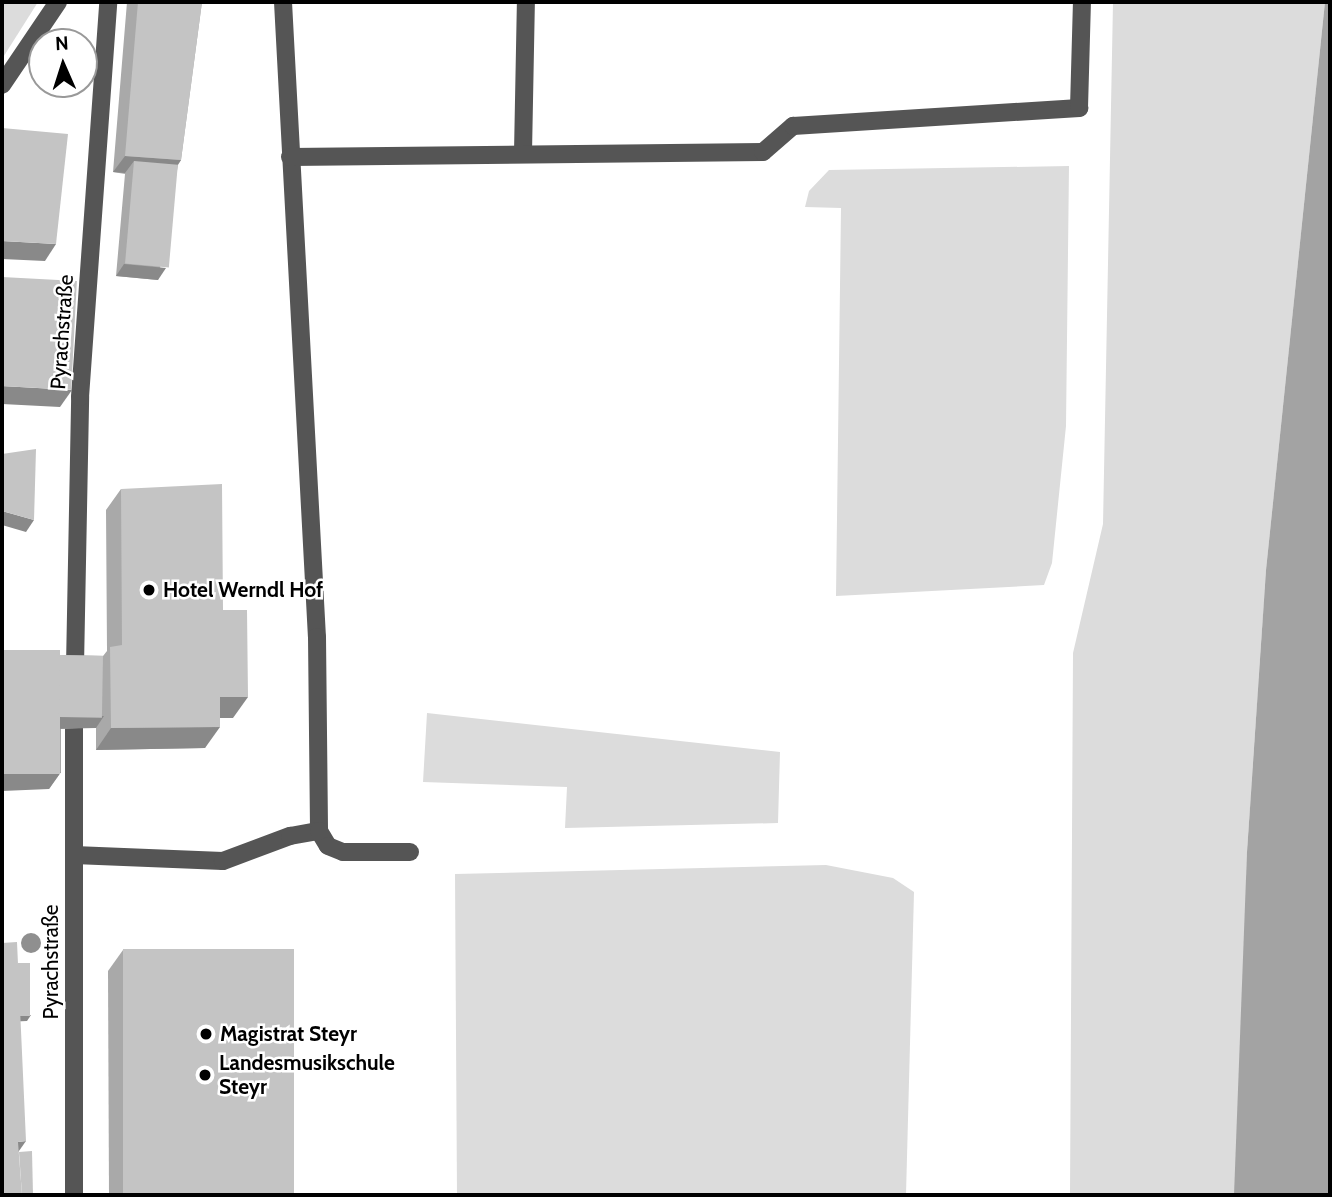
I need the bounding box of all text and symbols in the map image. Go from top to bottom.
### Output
north arrow [28,28,98,98]
text: N [55,32,69,55]
street label: Pyrachstraße [45,274,79,390]
place label: Hotel Werndl Hof [163,577,323,603]
marker: Hotel Werndl Hof [141,582,157,598]
street label: Pyrachstraße [38,904,64,1020]
place label: Magistrat Steyr [220,1021,357,1047]
marker: Magistrat Steyr [198,1026,214,1042]
place label: Landesmusikschule Steyr [219,1050,395,1100]
marker: Landesmusikschule Steyr [197,1067,213,1083]

